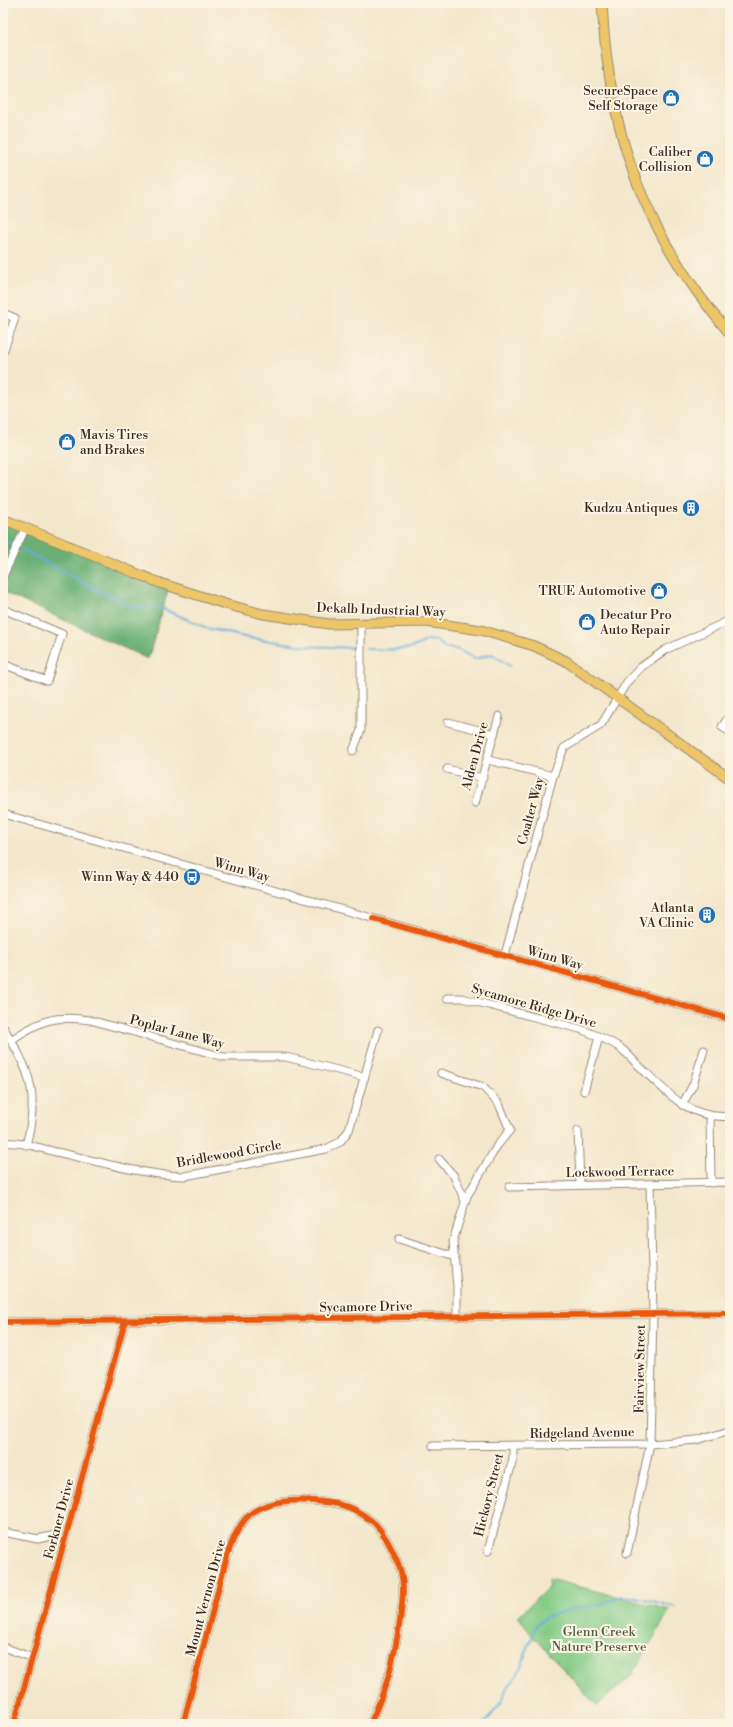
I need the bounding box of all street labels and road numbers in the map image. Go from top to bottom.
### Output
street label: Dekalb Industrial Way [316,600,447,620]
street label: Alden Drive [458,720,492,793]
street label: Coalter Way [514,775,548,847]
street label: Winn Way [211,854,273,886]
street label: Winn Way [524,942,586,974]
street label: Sycamore Ridge Drive [470,980,599,1032]
street label: Poplar Lane Way [128,1012,227,1053]
street label: Bridlewood Circle [174,1137,283,1171]
street label: Lockwood Terrace [566,1163,675,1181]
street label: Sycamore Drive [319,1298,413,1316]
street label: Fairview Street [631,1324,649,1414]
street label: Ridgeland Avenue [529,1424,635,1442]
street label: Hickory Street [471,1451,507,1538]
street label: Forkner Drive [41,1476,78,1561]
street label: Mount Vernon Drive [183,1537,229,1658]

